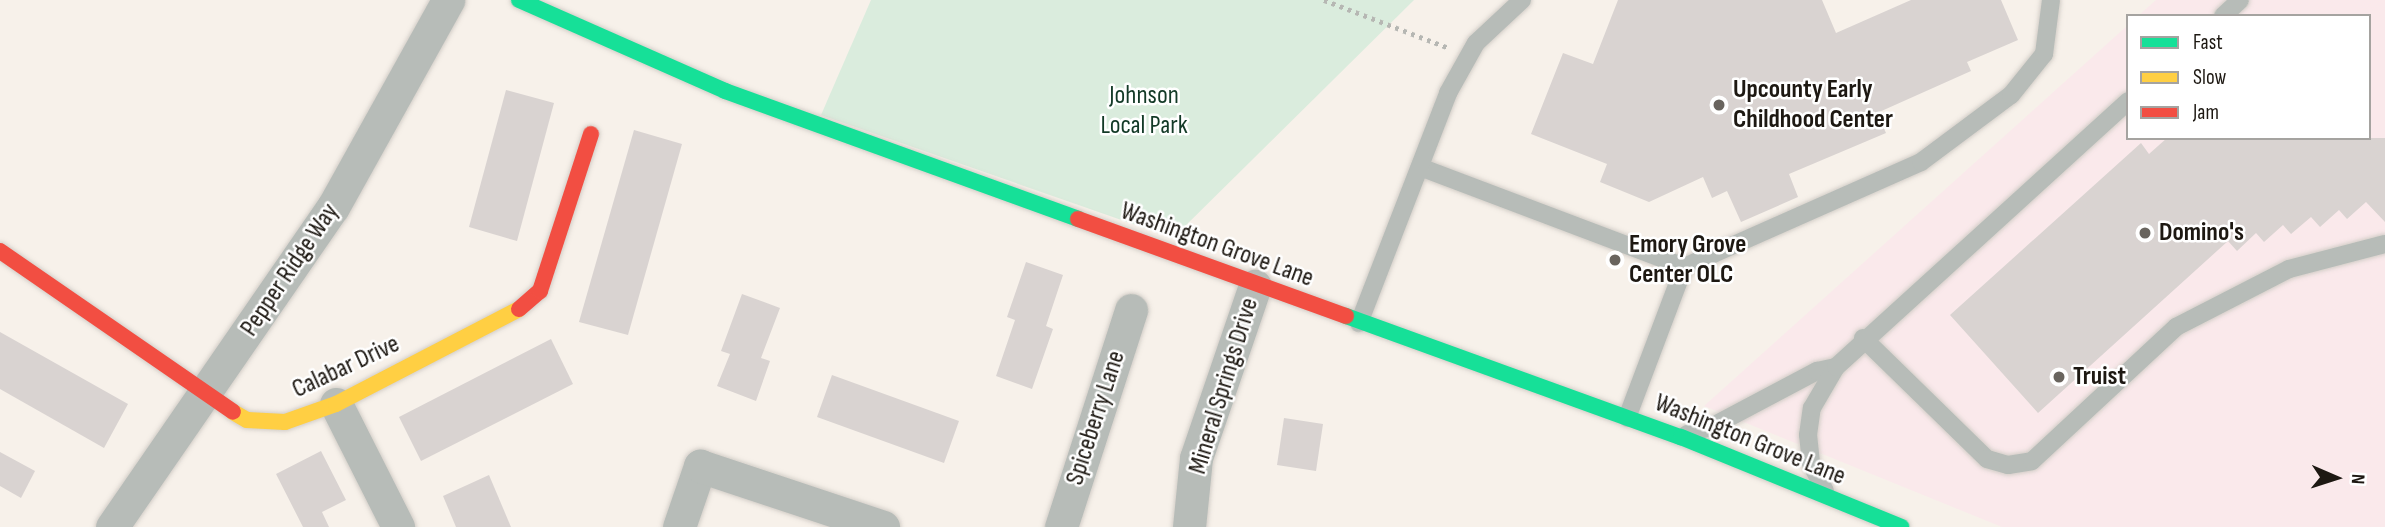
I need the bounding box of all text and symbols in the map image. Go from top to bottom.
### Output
legend [2126,14,2371,140]
text: Fast [2193,30,2223,55]
text: Slow [2193,65,2226,90]
place label: Upcounty Early Childhood Center [1733,74,1893,136]
park label: Johnson Local Park [1100,80,1188,142]
marker: Upcounty Early Childhood Center [1711,97,1727,113]
text: Jam [2193,100,2219,125]
street label: Washington Grove Lane [1116,196,1318,294]
street label: Pepper Ridge Way [234,198,346,342]
place label: Domino's [2159,217,2244,249]
marker: Domino's [2137,225,2153,241]
place label: Emory Grove Center OLC [1629,229,1746,290]
marker: Emory Grove Center OLC [1607,252,1623,268]
street label: Mineral Springs Drive [1182,294,1266,478]
street label: Calabar Drive [287,329,405,405]
street label: Spiceberry Lane [1060,347,1132,489]
place label: Truist [2073,361,2126,393]
marker: Truist [2051,369,2067,385]
street label: Washington Grove Lane [1650,388,1850,492]
north arrow [2301,443,2371,513]
text: N [2346,473,2369,485]

